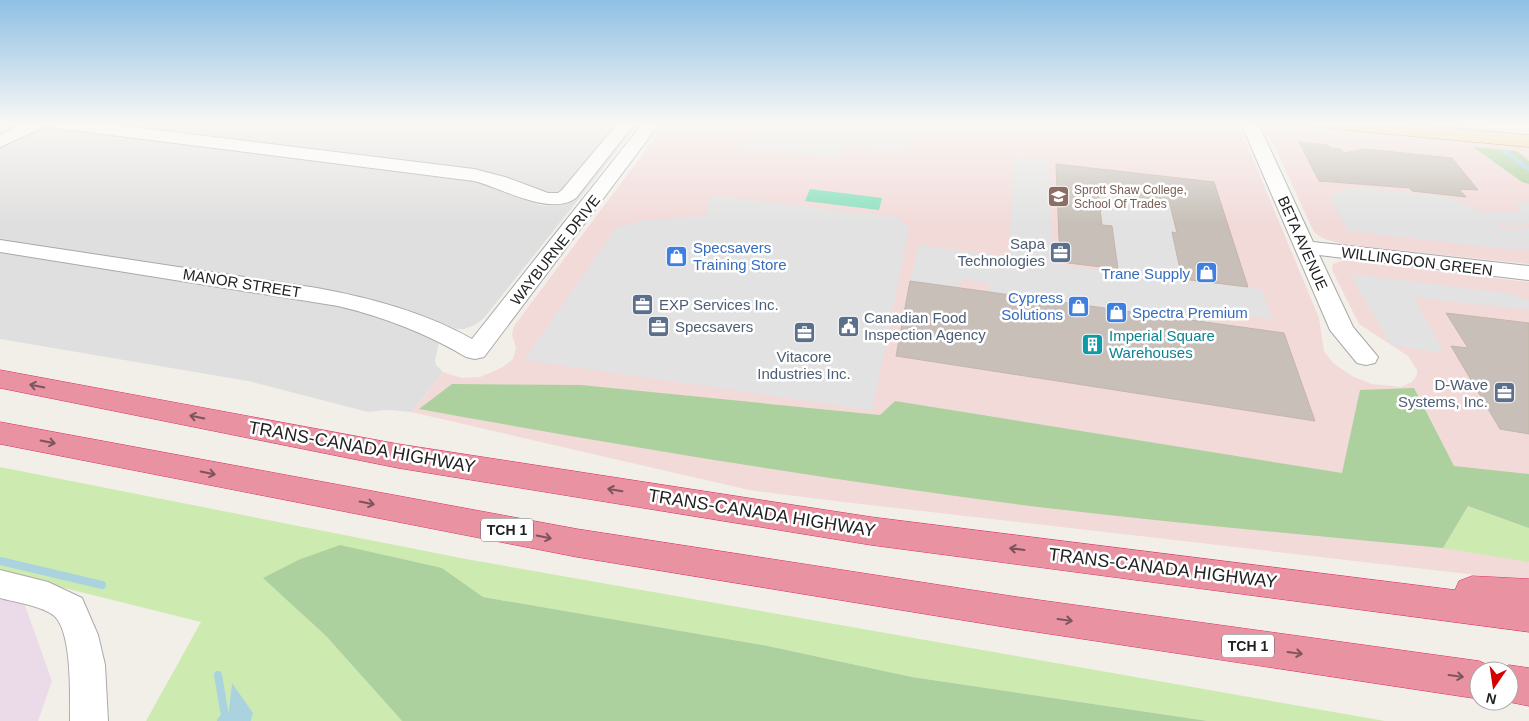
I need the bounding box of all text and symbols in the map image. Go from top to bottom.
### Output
place label: Sprott Shaw College, School Of Trades [1074,183,1187,211]
school or university icon: Sprott Shaw College, School Of Trades [1046,185,1070,209]
street label: WAYBURNE DRIVE [507,192,603,308]
street label: BETA AVENUE [1275,193,1331,293]
place label: Sapa Technologies [957,235,1046,269]
place label: Specsavers Training Store [693,239,787,273]
office icon: Sapa Technologies [1049,240,1073,264]
street label: WILLINGDON GREEN [1340,243,1494,279]
shop icon: Specsavers Training Store [665,244,689,268]
shop icon: Trane Supply [1194,261,1218,285]
street label: MANOR STREET [182,265,302,301]
place label: Trane Supply [1101,265,1190,282]
place label: Cypress Solutions [1001,289,1063,323]
office icon: EXP Services Inc. [631,292,655,316]
shop icon: Cypress Solutions [1067,294,1091,318]
place label: EXP Services Inc. [659,296,779,313]
shop icon: Spectra Premium [1104,300,1128,324]
place label: Spectra Premium [1132,304,1248,321]
place label: Canadian Food Inspection Agency [864,309,986,343]
office icon: Specsavers [647,314,671,338]
public building icon: Canadian Food Inspection Agency [836,314,860,338]
place label: Specsavers [675,318,753,335]
office icon: Vitacore Industries Inc. [792,321,816,345]
place label: Imperial Square Warehouses [1109,327,1215,361]
building icon: Imperial Square Warehouses [1081,332,1105,356]
place label: Vitacore Industries Inc. [757,348,851,382]
place label: D-Wave Systems, Inc. [1398,376,1488,410]
one-way arrow [30,381,46,391]
office icon: D-Wave Systems, Inc. [1492,381,1516,405]
one-way arrow [189,412,205,421]
street label: TRANS-CANADA HIGHWAY [247,417,477,477]
one-way arrow [39,438,55,448]
one-way arrow [199,468,215,478]
one-way arrow [608,485,624,495]
street label: TRANS-CANADA HIGHWAY [647,485,877,541]
one-way arrow [359,499,375,509]
road number: TCH 1 [481,518,533,542]
one-way arrow [536,532,552,542]
one-way arrow [1009,544,1025,554]
street label: TRANS-CANADA HIGHWAY [1048,544,1278,592]
one-way arrow [1057,615,1073,625]
road number: TCH 1 [1222,634,1274,658]
one-way arrow [1287,648,1303,658]
north arrow [1469,661,1519,711]
one-way arrow [1448,672,1464,682]
text: N [1484,690,1498,708]

